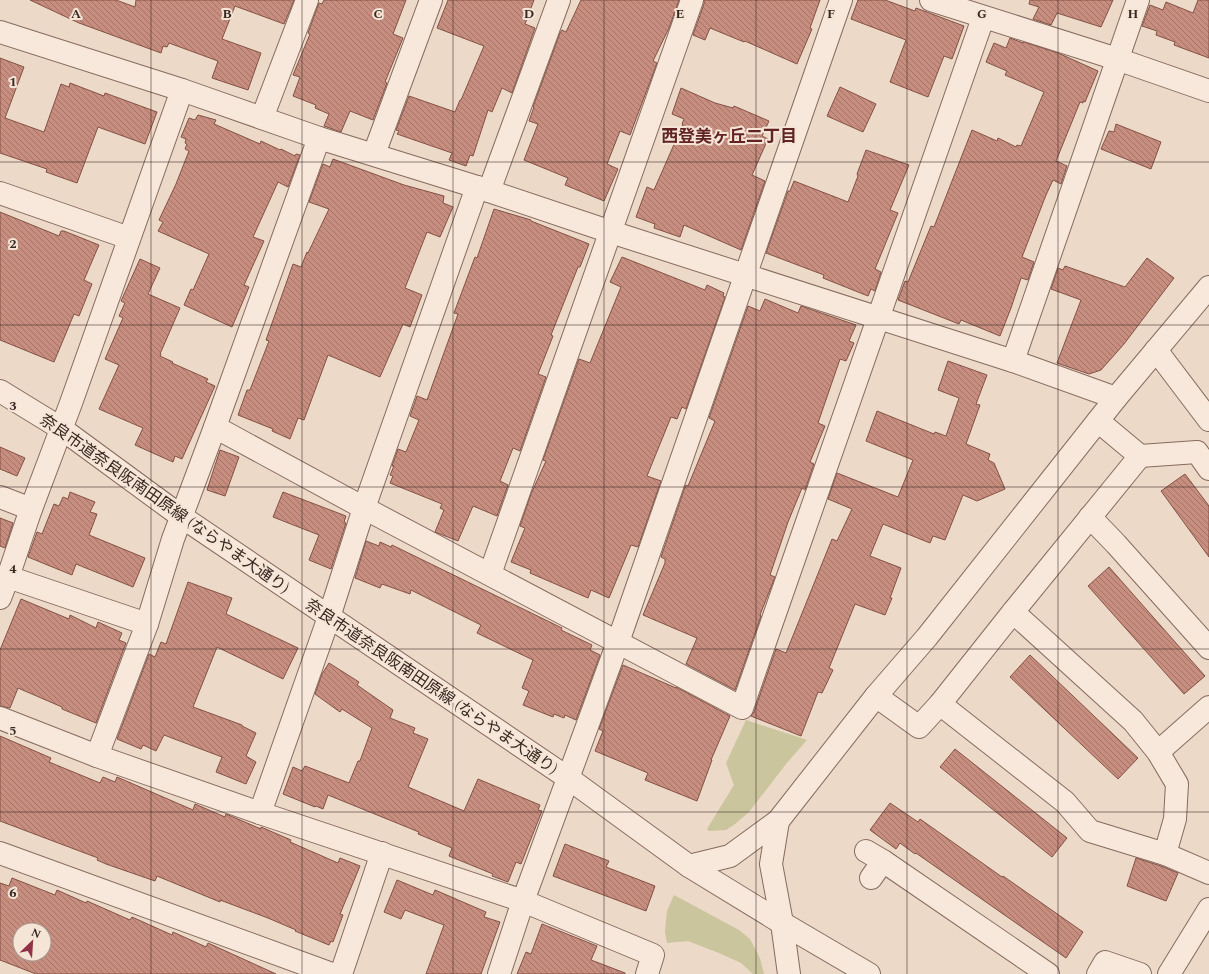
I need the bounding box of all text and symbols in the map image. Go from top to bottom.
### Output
text: A [71,4,81,24]
text: B [222,4,232,24]
text: C [373,4,383,24]
text: D [524,4,534,24]
text: E [676,4,685,24]
text: F [827,4,835,24]
text: G [977,4,987,24]
text: H [1128,4,1139,24]
text: 1 [9,72,17,92]
district label: 西登美ヶ丘二丁目 [661,124,797,150]
text: 2 [9,234,17,254]
text: 3 [9,396,17,416]
street label: 奈良市道奈良阪南田原線 (ならやま大通り) [35,408,294,600]
text: 4 [9,559,17,579]
street label: 奈良市道奈良阪南田原線 (ならやま大通り) [300,593,563,781]
text: 5 [9,721,17,741]
text: 6 [9,883,17,903]
north arrow [12,922,52,962]
text: N [28,924,44,943]

